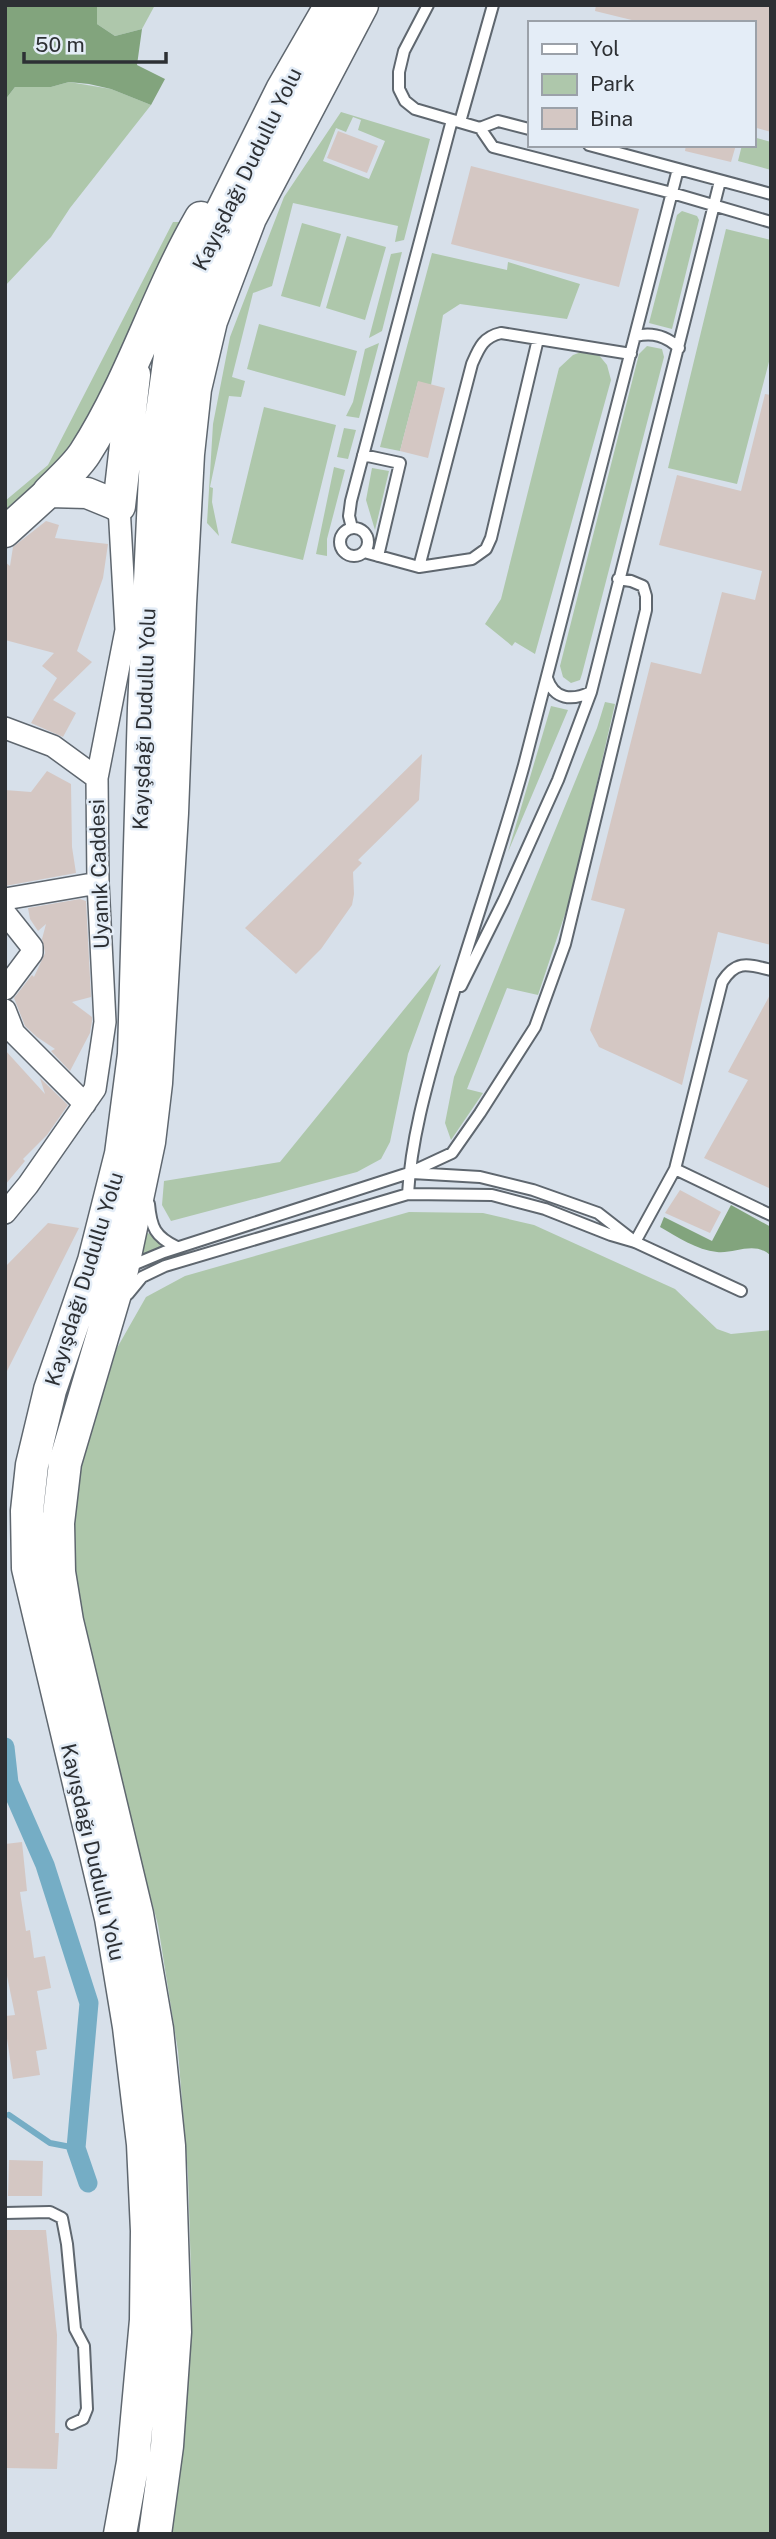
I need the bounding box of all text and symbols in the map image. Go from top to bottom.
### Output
scale bar [24,21,166,65]
legend [528,21,755,147]
text: 50 m [35,32,85,57]
text: Yol [590,36,620,61]
street label: Kayışdağı Dudullu Yolu [187,64,307,274]
text: Park [590,71,635,96]
text: Bina [590,106,633,131]
street label: Kayışdağı Dudullu Yolu [128,608,160,830]
street label: Uyanık Caddesi [84,799,114,949]
street label: Kayışdağı Dudullu Yolu [40,1169,128,1389]
street label: Kayışdağı Dudullu Yolu [56,1741,130,1963]

